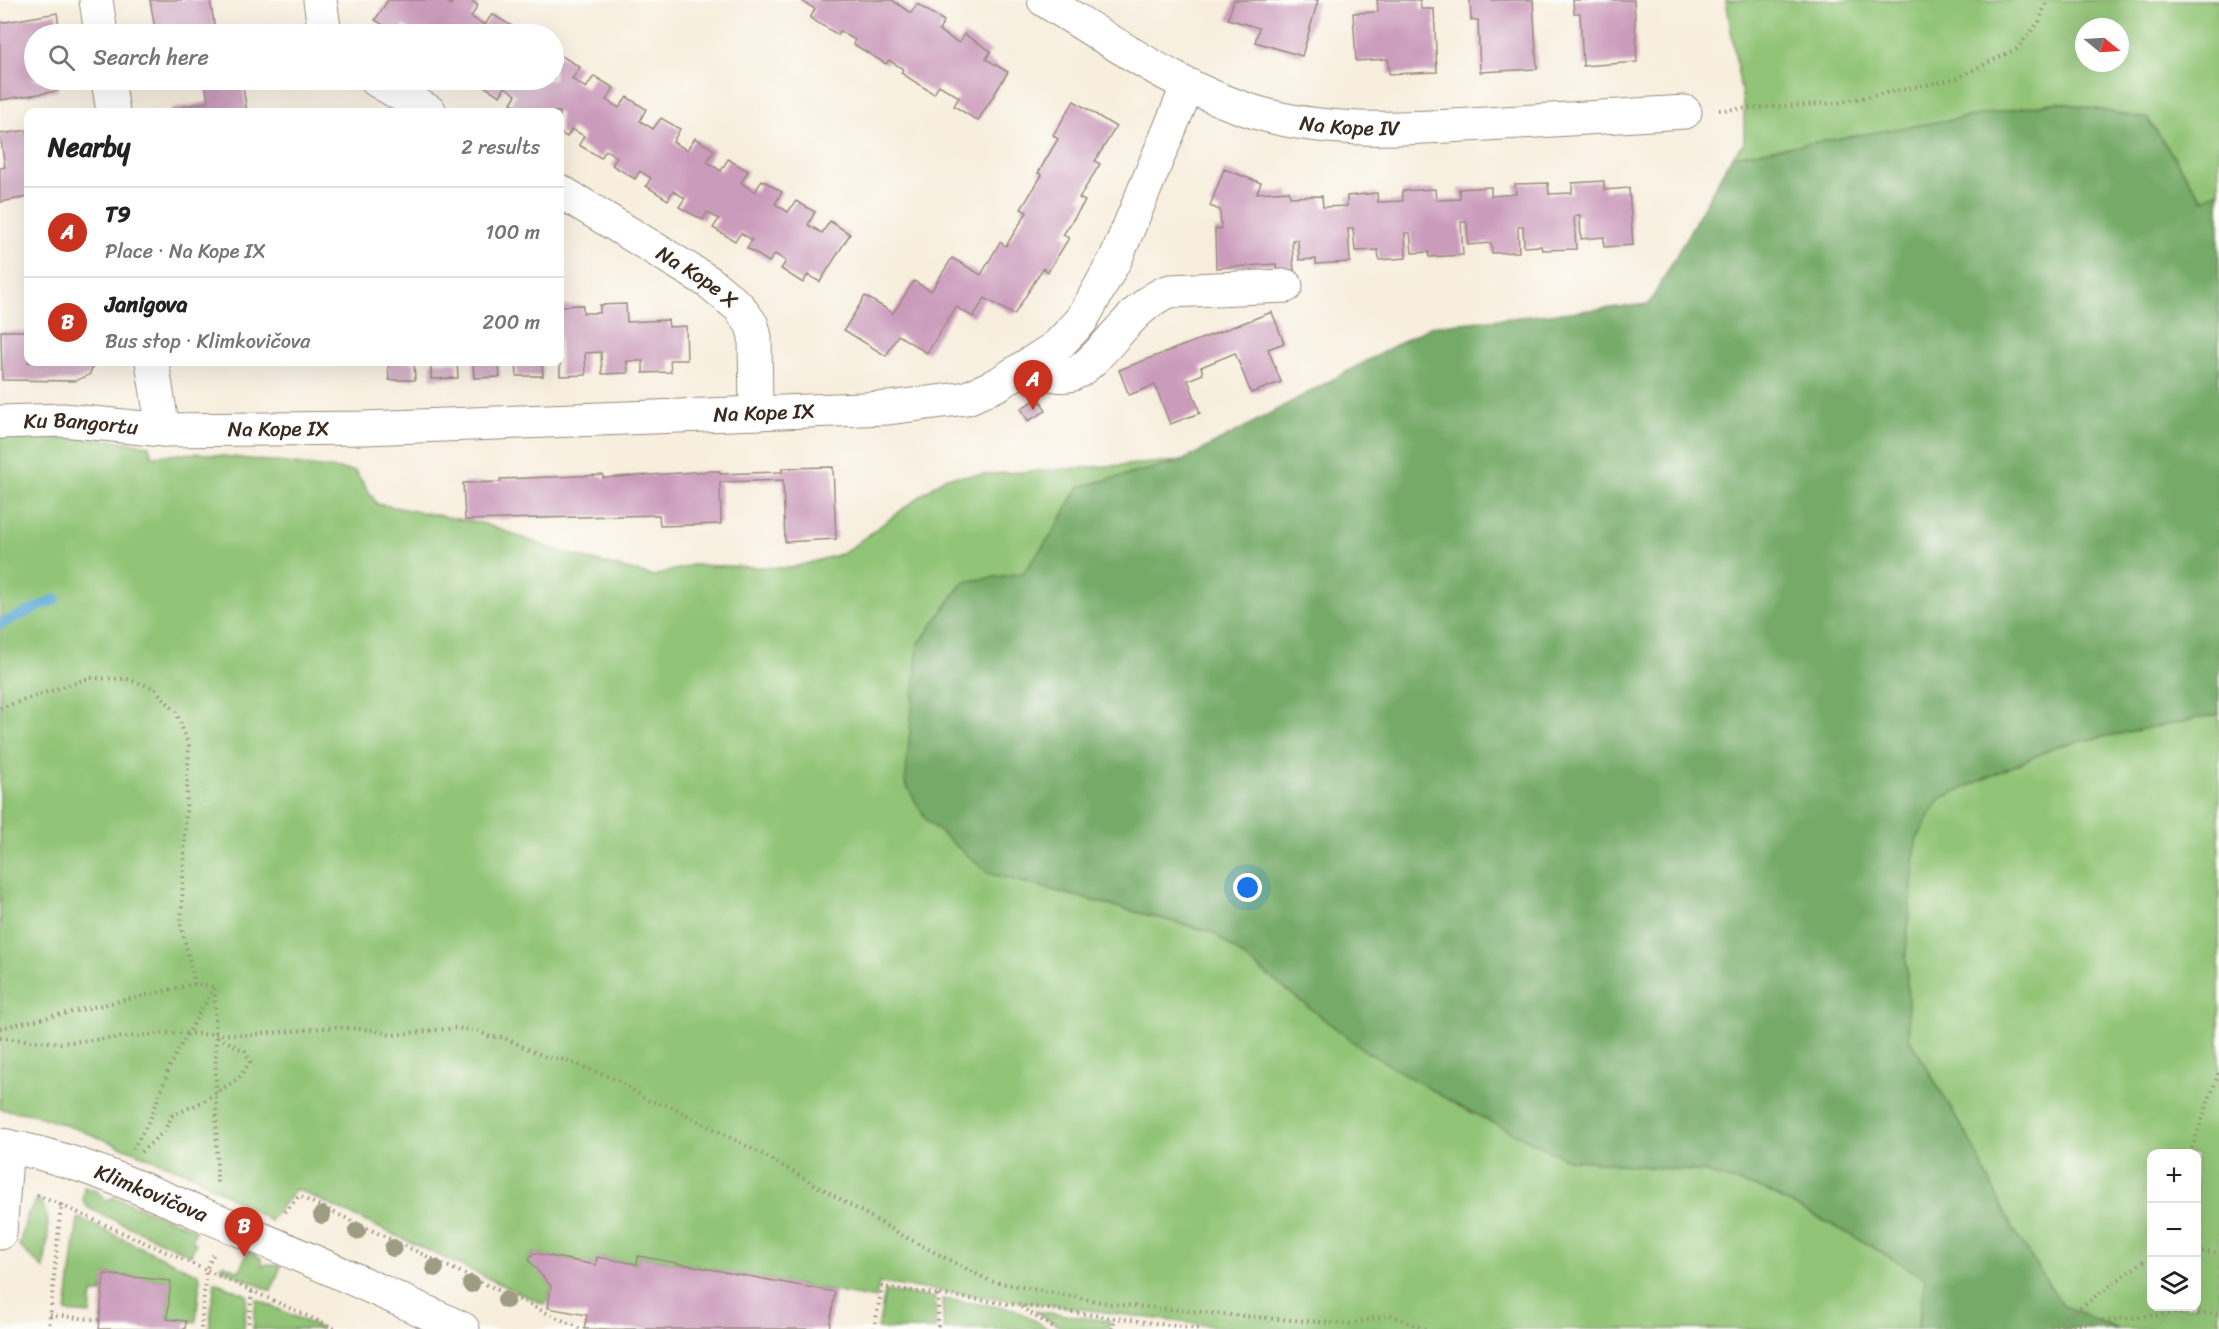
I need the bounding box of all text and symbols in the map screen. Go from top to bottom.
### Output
north arrow [2075,18,2129,72]
search box [24,24,564,90]
text: Search here [93,38,209,77]
icon: search [45,41,78,74]
street label: Na Kope IV [1297,104,1402,147]
text: Nearby [48,124,130,170]
text: 2 results [461,130,540,165]
text: T9 [105,195,131,234]
text: A [61,215,74,250]
text: 100 m [486,215,540,250]
text: Place · Na Kope IX [105,234,266,269]
street label: Na Kope X [649,235,747,318]
text: Janigova [105,285,188,324]
text: B [61,305,74,340]
text: 200 m [483,305,540,340]
text: Bus stop · Klimkovičova [105,324,310,359]
pin: A [1014,360,1052,410]
street label: Na Kope IX [713,392,816,434]
street label: Ku Bangortu [23,401,141,446]
street label: Na Kope IX [227,409,330,448]
your location [1233,873,1262,902]
map controls [2147,1149,2201,1311]
button: + [2147,1149,2201,1203]
street label: Klimkovičova [89,1153,214,1234]
button: − [2147,1203,2201,1257]
pin: B [224,1208,264,1257]
button: layers [2147,1257,2201,1311]

